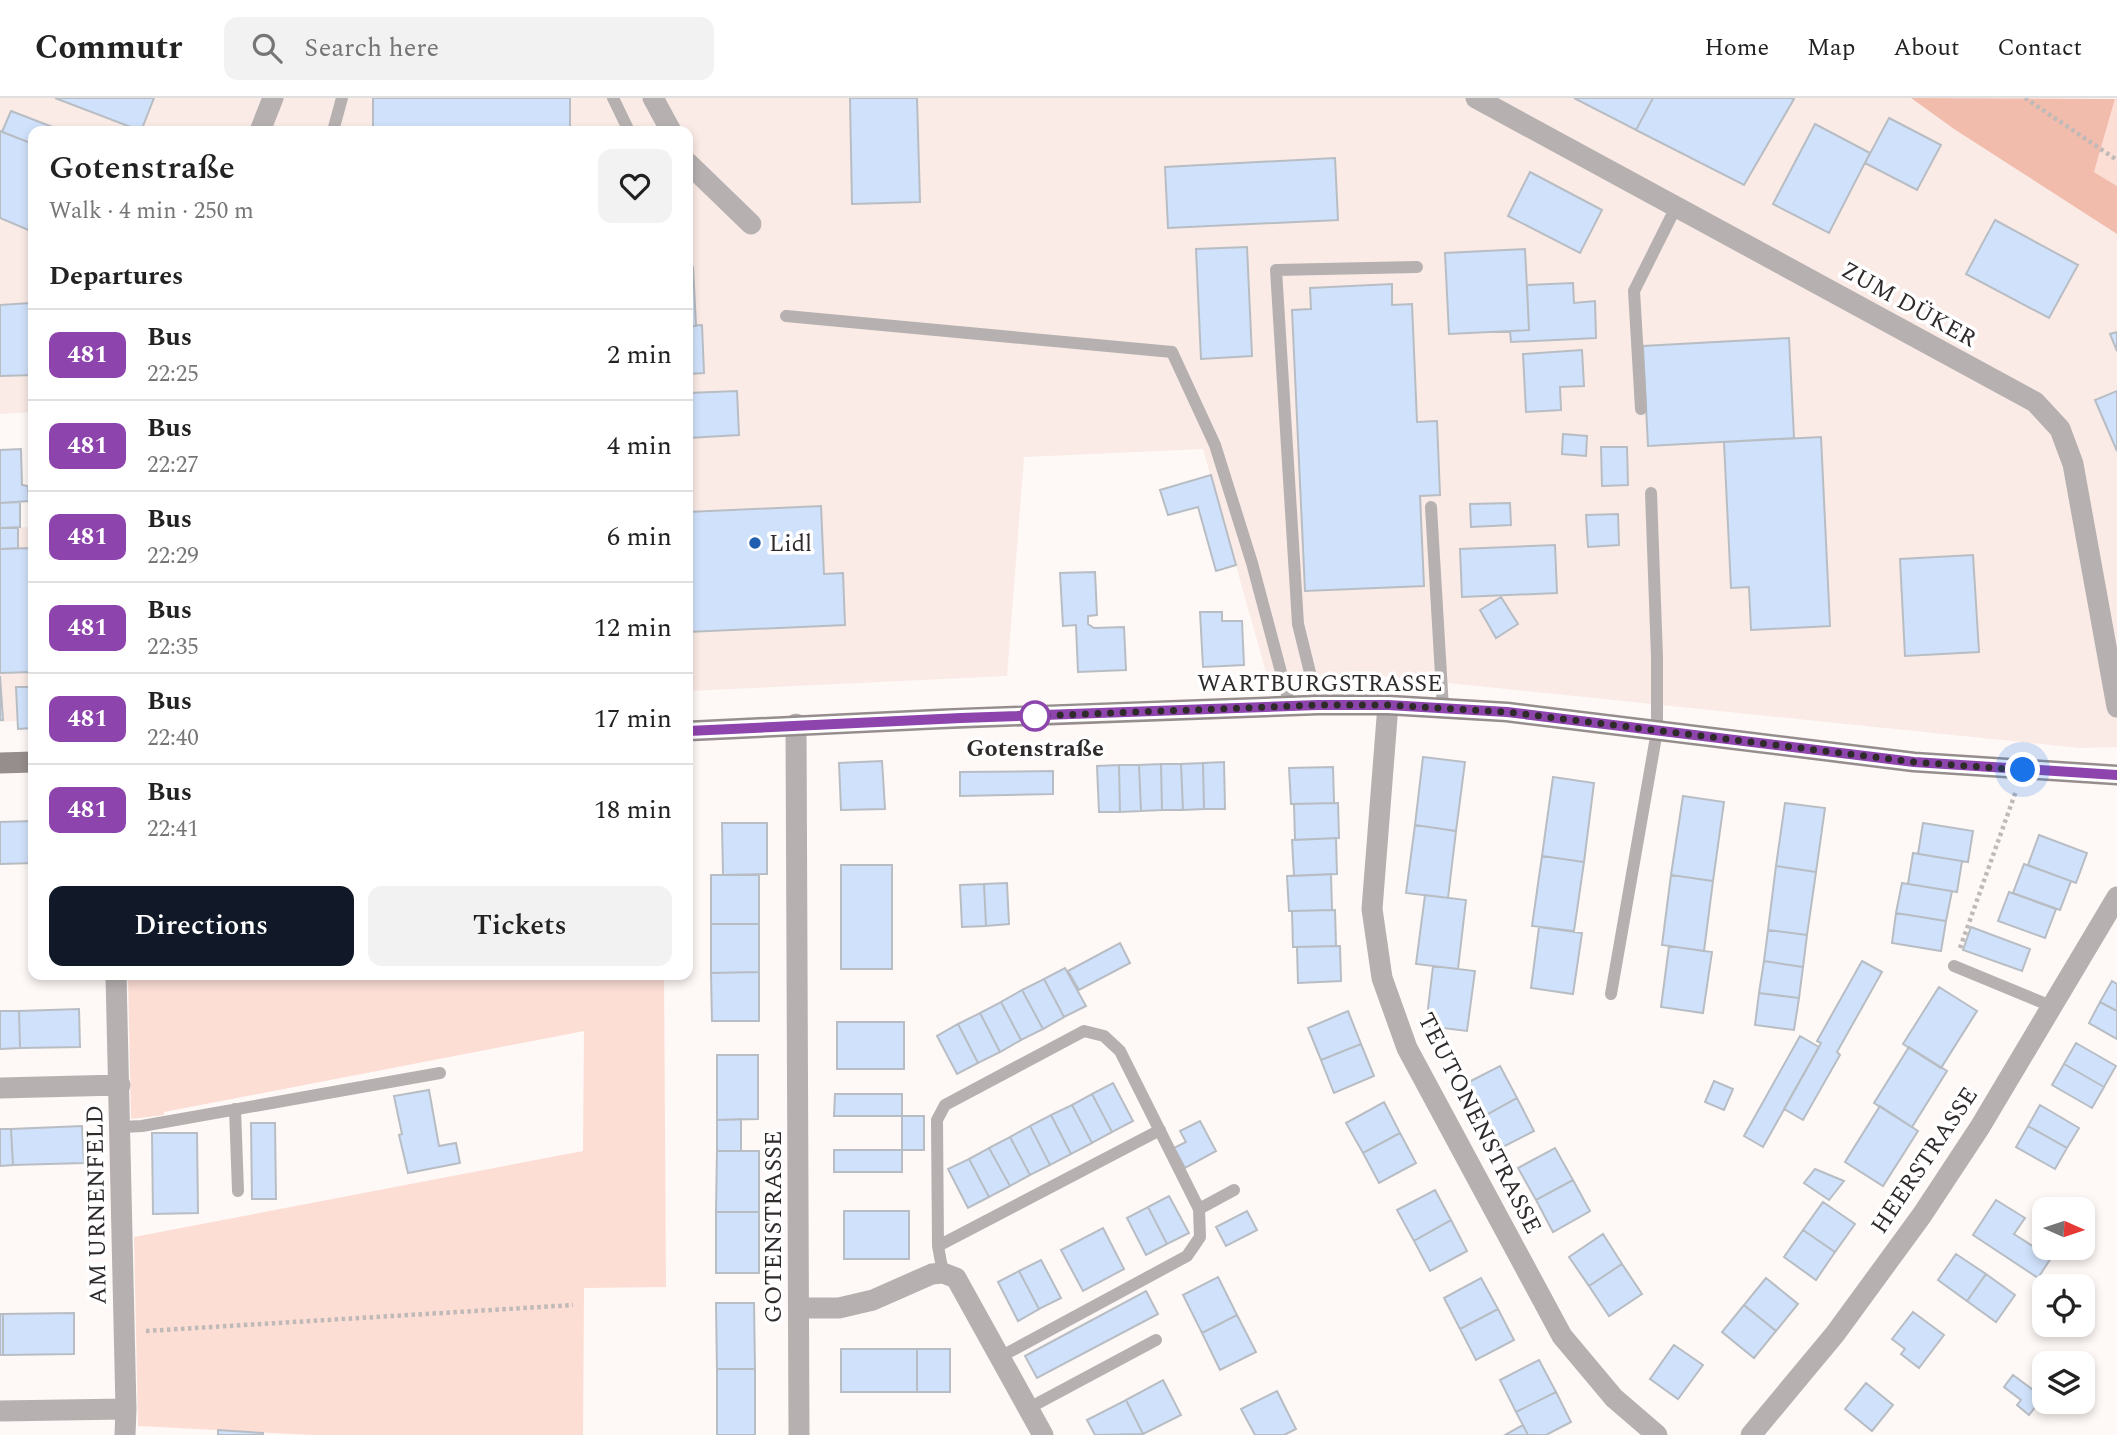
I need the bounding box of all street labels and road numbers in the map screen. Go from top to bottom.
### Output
street label: ZUM DÜKER [1834,253,1983,357]
street label: WARTBURGSTRASSE [1197,666,1443,702]
street label: TEUTONENSTRASSE [1408,1006,1551,1241]
street label: HEERSTRASSE [1862,1080,1987,1241]
street label: AM URNENFELD [77,1105,117,1305]
street label: GOTENSTRASSE [756,1131,792,1323]

